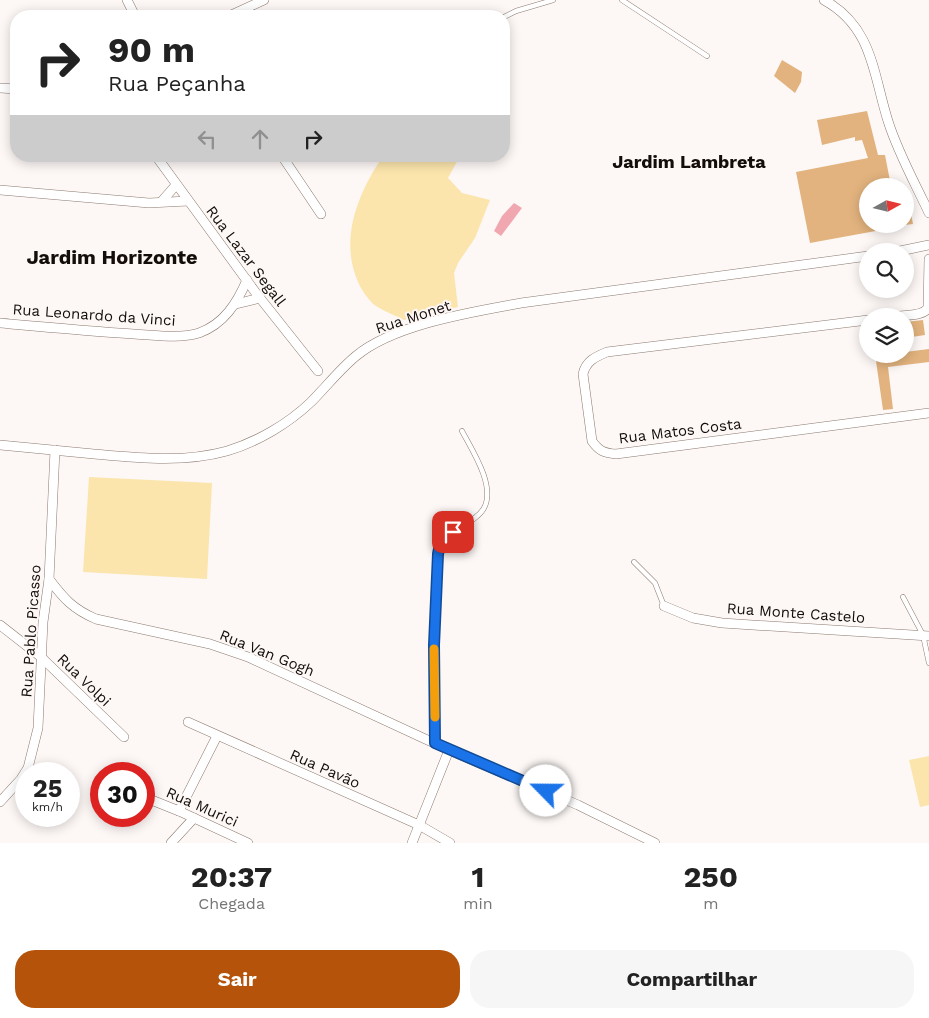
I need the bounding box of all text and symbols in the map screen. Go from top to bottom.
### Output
text: 90 m [108,29,195,71]
icon: right [25,30,90,95]
text: Rua Peçanha [108,71,246,96]
icon: left [193,125,221,153]
icon: ahead [246,125,274,153]
icon: right [299,125,327,153]
district label: Jardim Lambreta [612,151,766,172]
north arrow [859,178,914,232]
map controls [859,178,914,363]
street label: Rua Lazar Segall [202,202,290,310]
button: search [859,243,914,298]
district label: Jardim Horizonte [26,245,198,269]
street label: Rua Monet [373,296,454,338]
street label: Rua Leonardo da Vinci [12,300,176,330]
button: layers [859,308,914,363]
street label: Rua Matos Costa [618,414,743,447]
pin [432,511,474,553]
icon: arrive [439,518,467,546]
street label: Rua Pablo Picasso [17,564,45,698]
street label: Rua Monte Castelo [726,599,866,627]
street label: Rua Van Gogh [217,626,317,680]
street label: Rua Volpi [53,650,115,710]
street label: Rua Pavão [287,746,363,792]
speed limit sign: 30 [90,762,155,827]
position arrow [519,764,571,816]
text: 25 [33,774,62,803]
street label: Rua Murici [163,783,241,831]
text: km/h [32,800,63,814]
text: 20:37 [191,859,272,894]
text: 1 [471,859,484,894]
text: 250 [683,859,738,894]
text: Chegada [198,894,265,913]
text: min [463,894,493,913]
text: m [703,894,718,913]
button: Sair [15,950,460,1008]
button: Compartilhar [470,950,914,1008]

